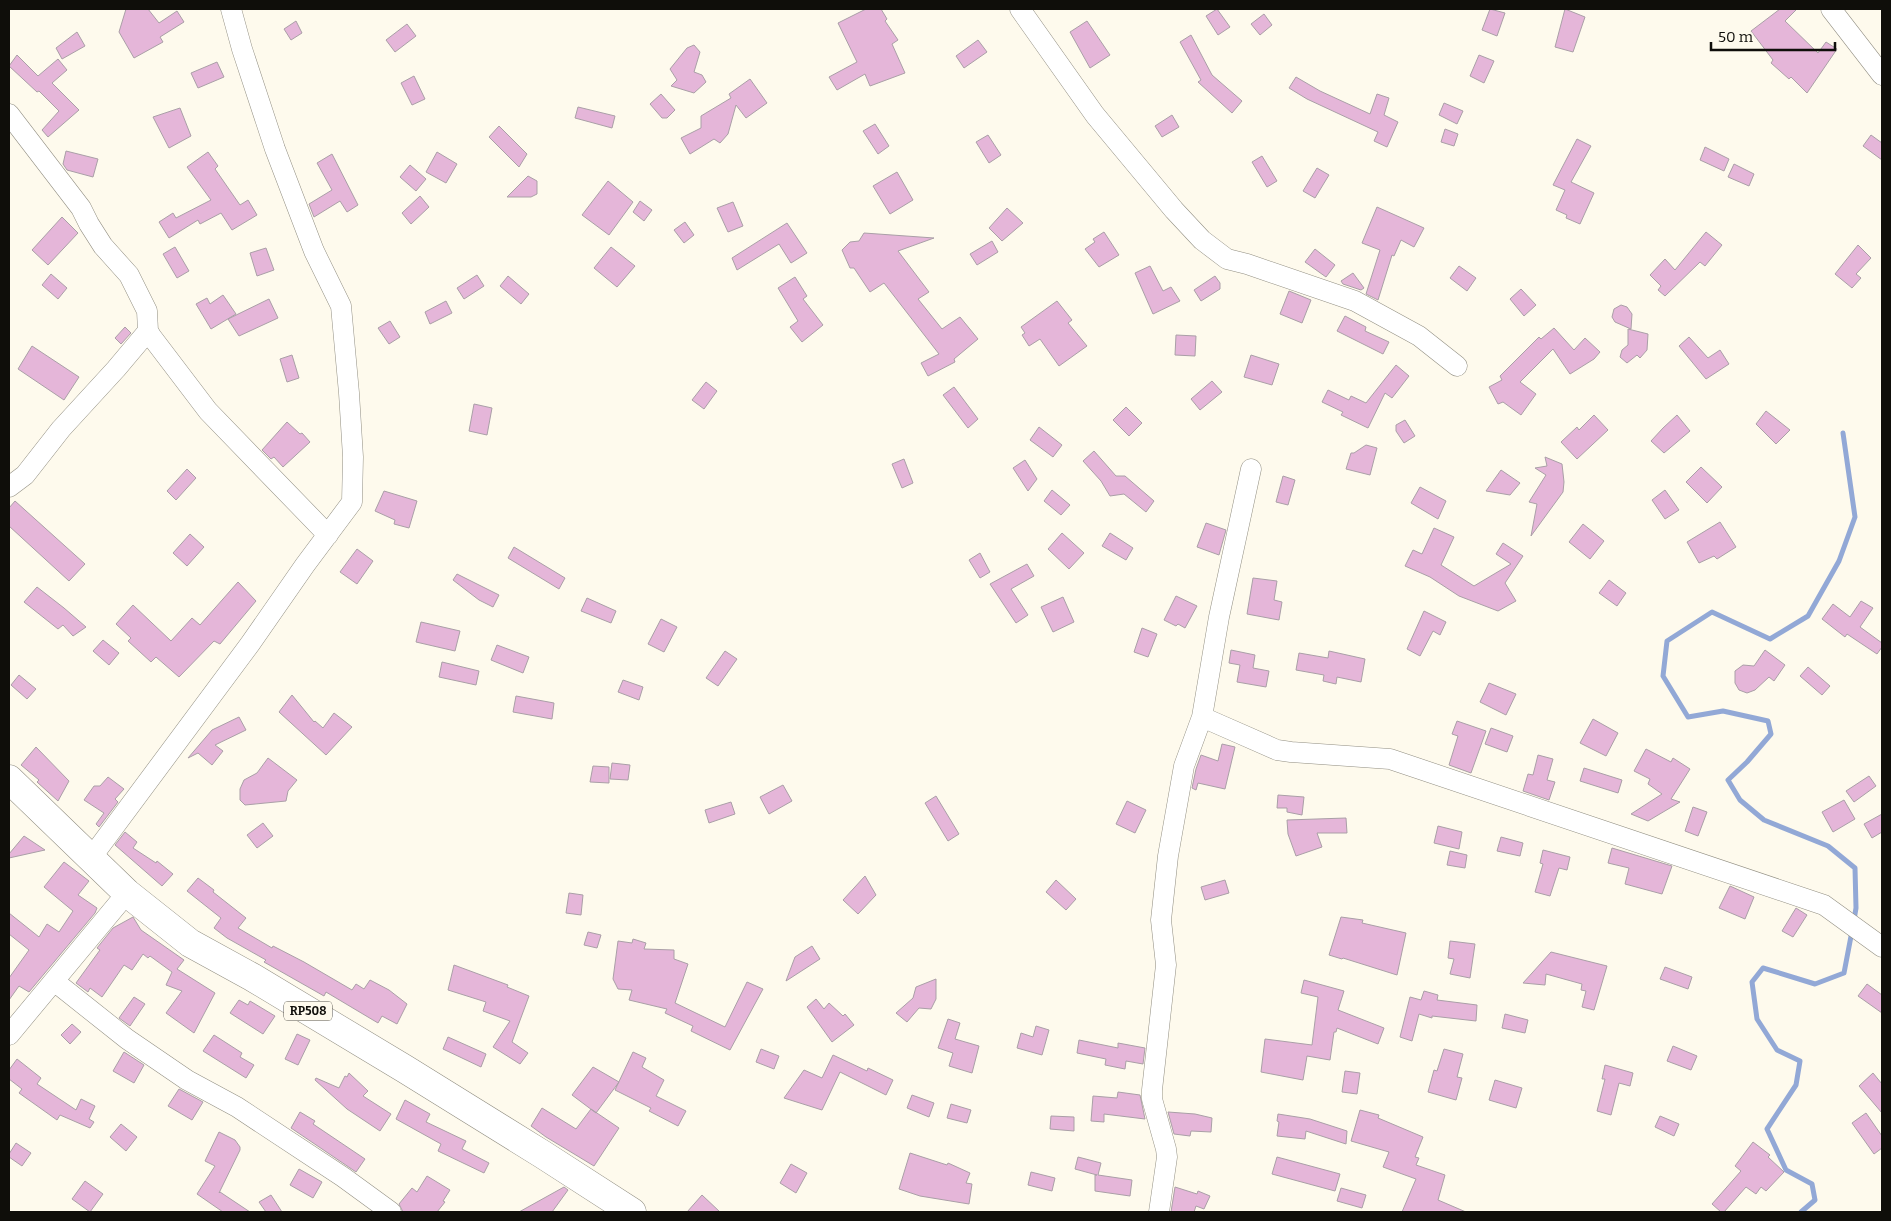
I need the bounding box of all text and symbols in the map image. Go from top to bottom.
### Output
scale bar [1711,20,1835,52]
text: 50 m [1718,28,1754,46]
road number: RP508 [284,1001,332,1020]

